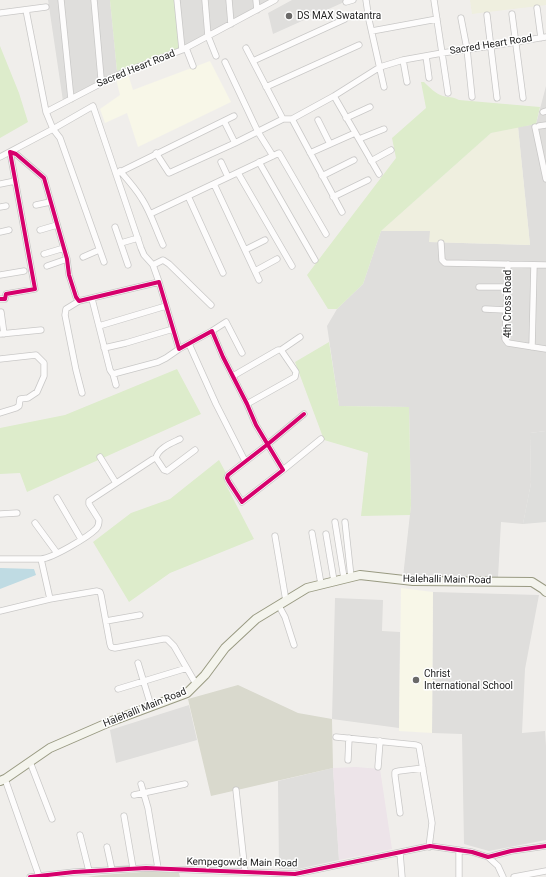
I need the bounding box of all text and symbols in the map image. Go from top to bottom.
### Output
place label: DS MAX Swatantra [297,10,381,22]
marker: DS MAX Swatantra [284,11,294,21]
street label: Sacred Heart Road [449,33,533,57]
street label: Sacred Heart Road [95,48,177,90]
street label: 4th Cross Road [502,270,514,338]
street label: Halehalli Main Road [403,573,491,587]
place label: Christ International School [424,668,513,692]
marker: Christ International School [411,675,421,685]
street label: Halehalli Main Road [102,686,188,730]
street label: Kempegowda Main Road [186,856,298,870]

